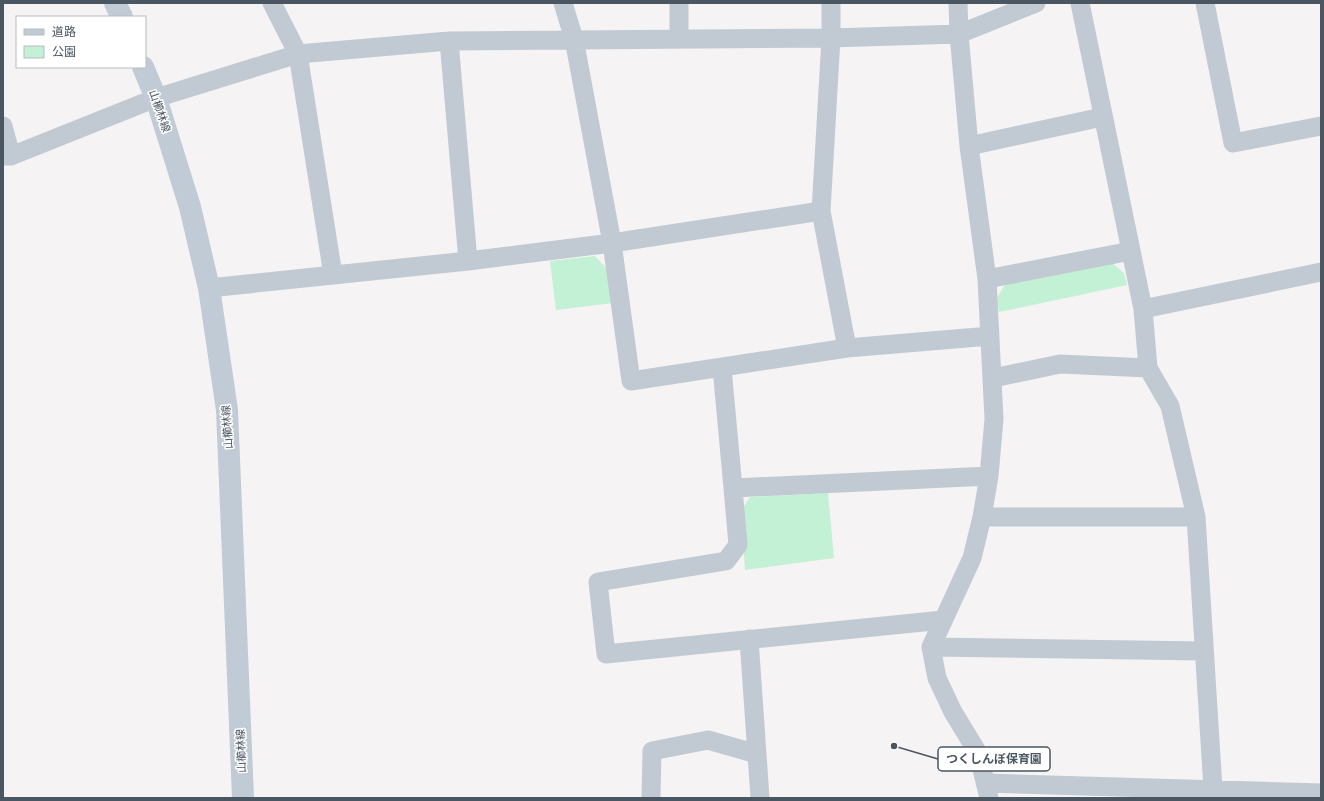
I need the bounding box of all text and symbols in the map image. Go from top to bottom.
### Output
legend [16,16,146,68]
text: 道路 [52,24,76,39]
text: 公園 [52,44,76,59]
street label: 山櫛林線 [146,88,174,134]
street label: 山櫛林線 [218,405,236,449]
street label: 山櫛林線 [233,729,249,773]
callout: つくしんぼ保育園 [938,747,1050,771]
text: つくしんぼ保育園 [946,751,1042,766]

